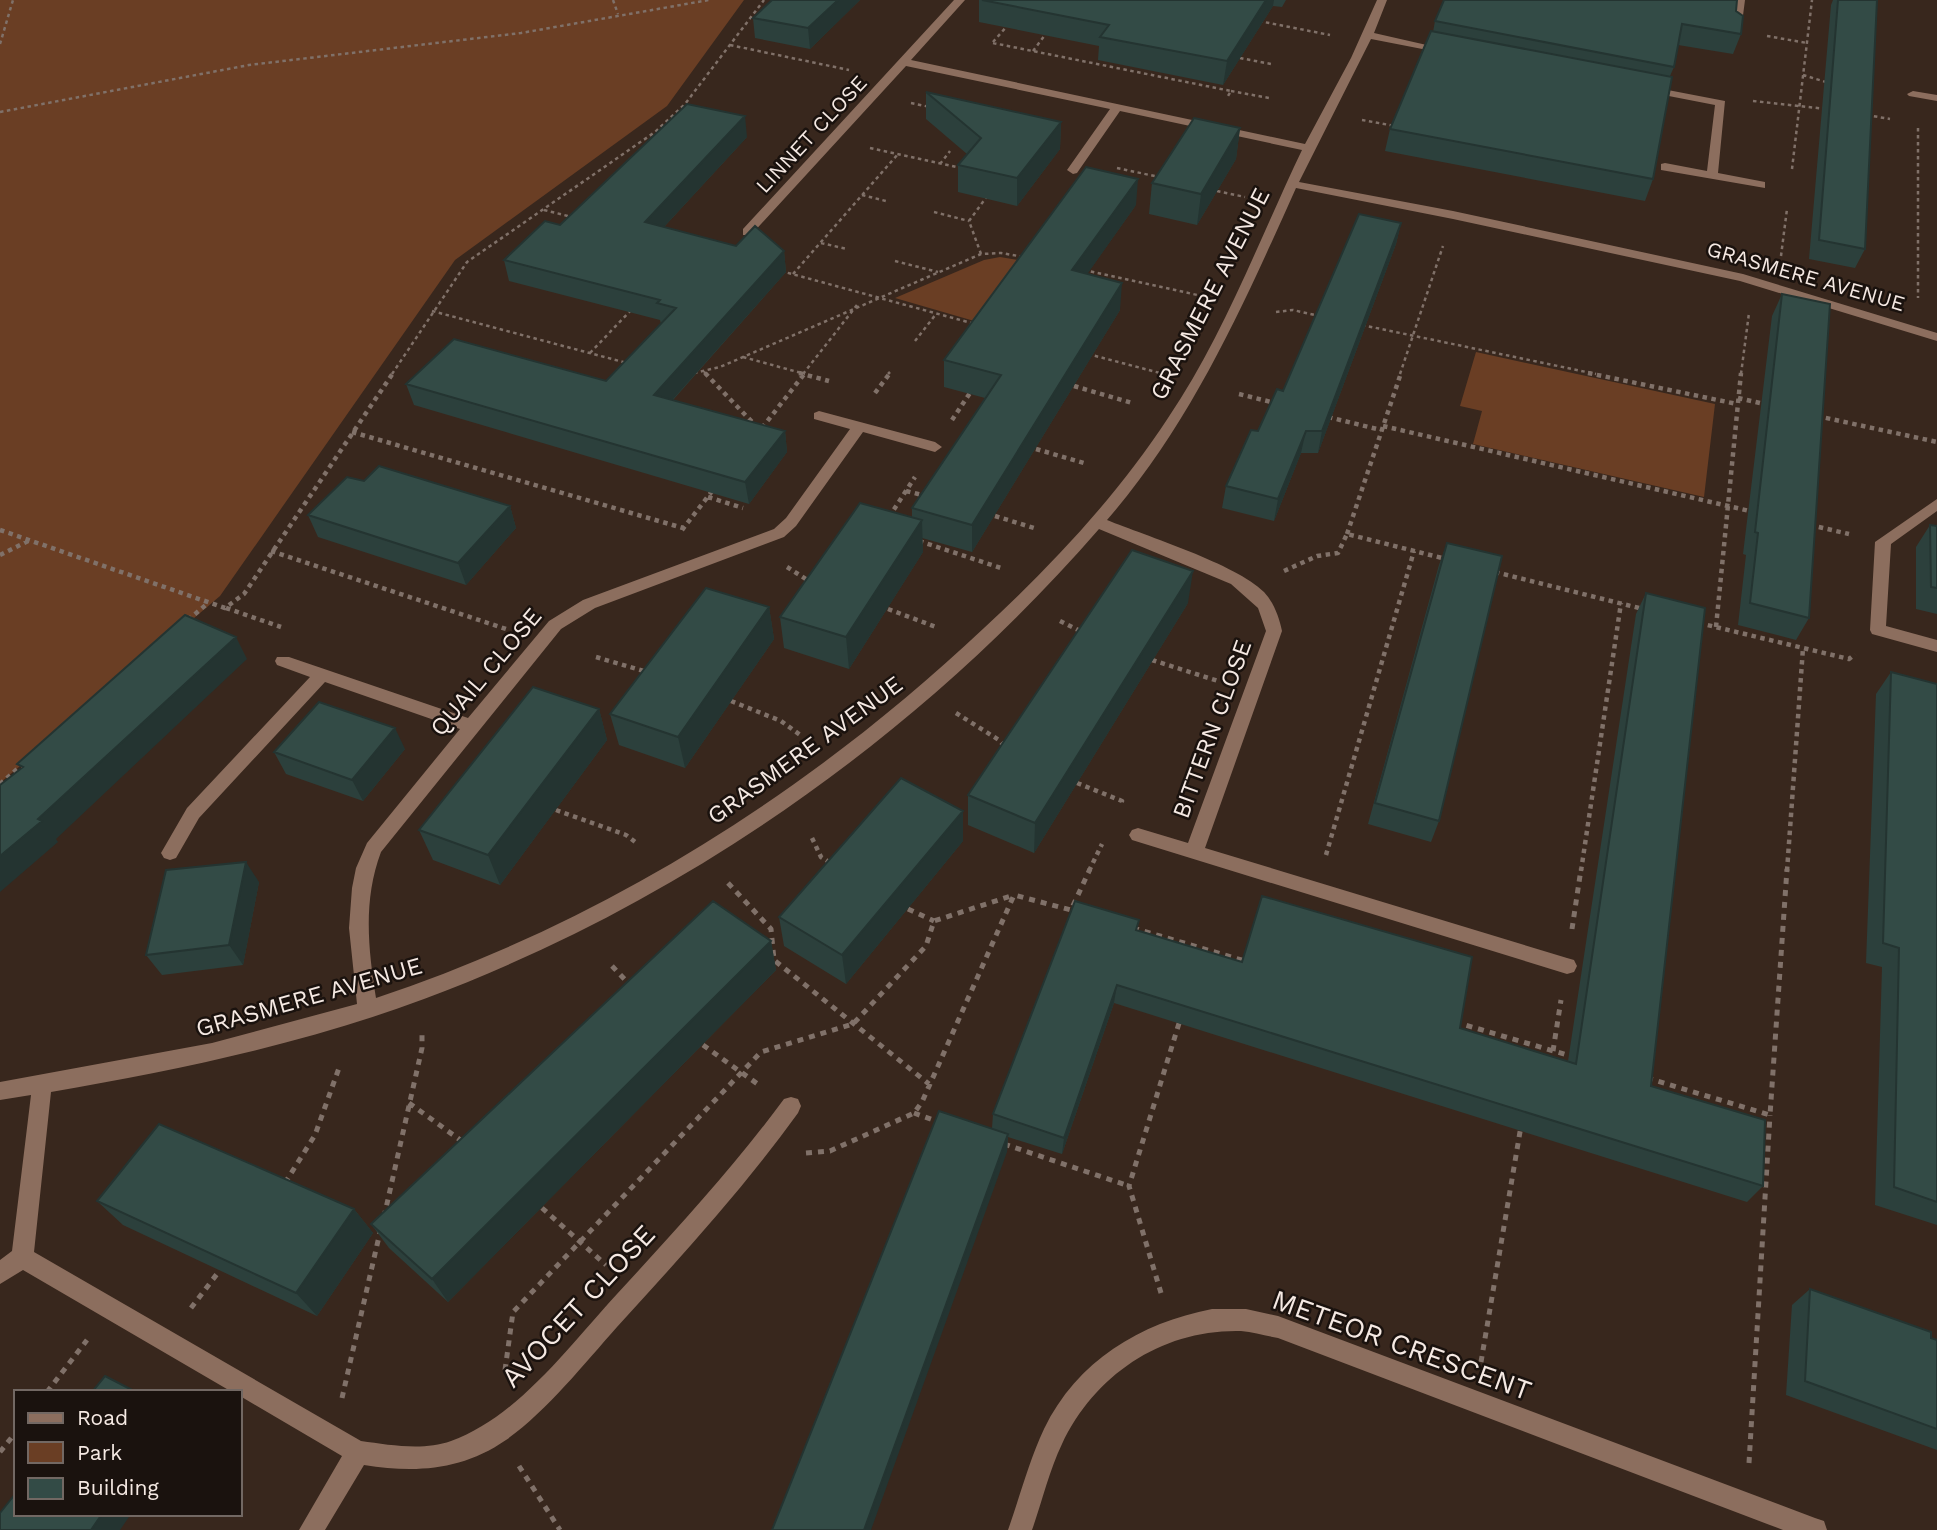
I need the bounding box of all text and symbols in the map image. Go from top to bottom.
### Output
street label: LINNET CLOSE [750,70,872,198]
street label: GRASMERE AVENUE [1144,183,1276,405]
street label: GRASMERE AVENUE [1704,236,1908,316]
street label: QUAIL CLOSE [424,602,548,742]
street label: BITTERN CLOSE [1167,636,1257,822]
street label: GRASMERE AVENUE [702,670,908,830]
street label: GRASMERE AVENUE [193,951,425,1043]
street label: AVOCET CLOSE [494,1218,662,1394]
street label: METEOR CRESCENT [1268,1283,1536,1407]
legend [14,1390,242,1516]
text: Road [77,1405,128,1430]
text: Park [77,1440,122,1465]
text: Building [77,1475,159,1500]

